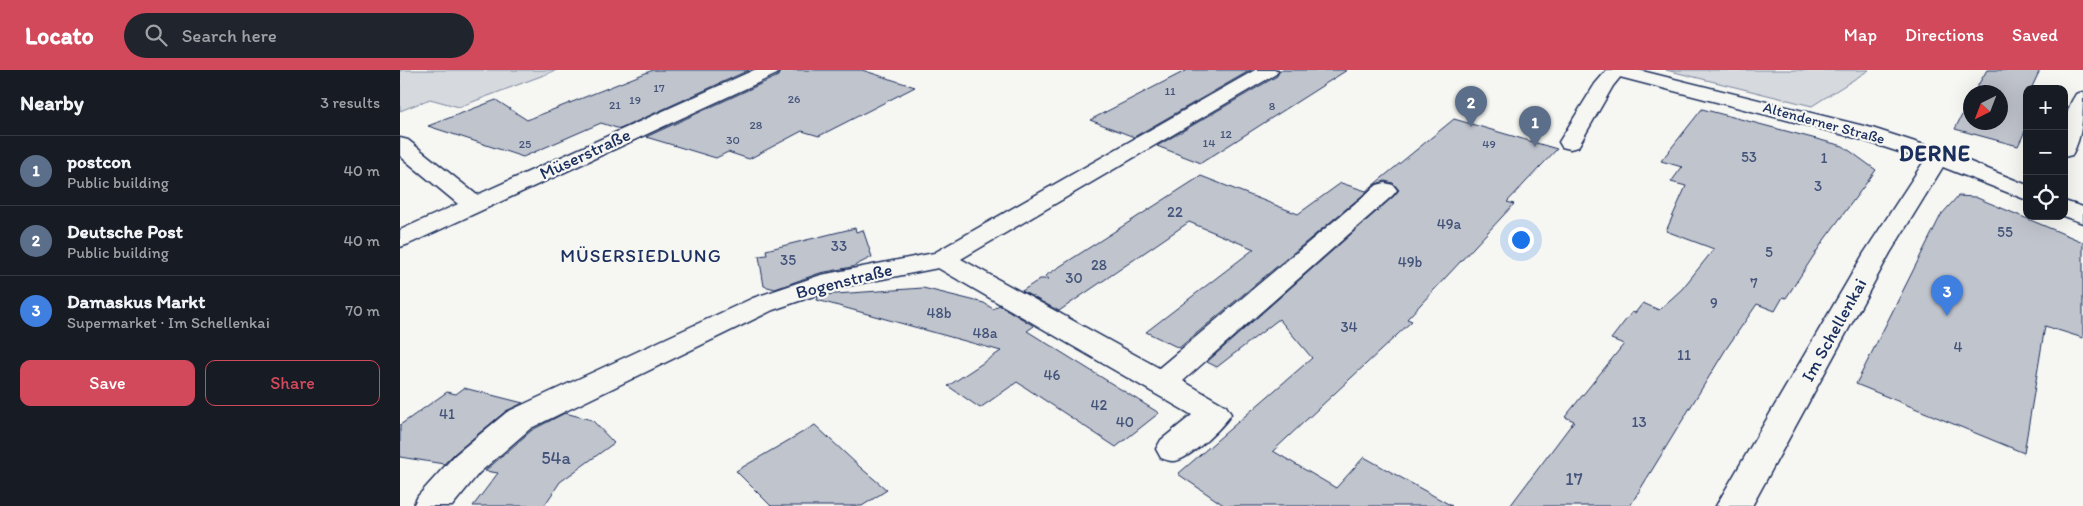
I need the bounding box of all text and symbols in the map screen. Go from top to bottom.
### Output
search box [124,13,474,58]
text: Locato [25,21,94,50]
icon: search [142,21,170,49]
text: Search here [182,24,277,47]
text: Map [1844,24,1877,46]
text: Directions [1905,24,1984,46]
text: Saved [2012,24,2058,46]
house number: 17 [653,81,665,95]
house number: 11 [1164,84,1176,98]
north arrow [1963,85,2008,130]
map controls [2023,85,2068,220]
button: + [2023,85,2068,130]
pin: 2 [1455,86,1487,127]
text: Nearby [20,90,84,115]
house number: 26 [788,92,800,106]
text: 3 results [320,93,380,112]
house number: 19 [629,93,641,107]
house number: 21 [609,98,621,112]
street label: Altenderner Straße [1761,98,1887,148]
house number: 8 [1269,99,1276,113]
pin: 1 [1519,106,1551,147]
house number: 28 [750,118,763,132]
street label: Müserstraße [536,123,634,185]
house number: 12 [1220,127,1233,141]
button: − [2023,130,2068,175]
house number: 30 [726,133,740,147]
house number: 14 [1203,136,1215,150]
house number: 25 [519,137,531,151]
house number: 49 [1482,137,1496,151]
district label: DERNE [1899,140,1971,167]
house number: 53 [1741,148,1757,166]
house number: 1 [1821,149,1828,167]
text: postcon [67,150,131,173]
text: 1 [32,161,40,180]
text: 40 m [343,161,380,180]
text: Public building [67,173,169,192]
button: locate [2023,175,2068,220]
house number: 3 [1814,177,1822,195]
house number: 22 [1167,203,1183,221]
house number: 49a [1437,215,1462,233]
text: Deutsche Post [67,220,183,243]
house number: 55 [1997,223,2013,241]
your location [1508,227,1534,253]
text: 2 [32,231,40,250]
text: 40 m [343,231,380,250]
house number: 33 [831,237,847,255]
text: Public building [67,243,169,262]
house number: 5 [1765,243,1773,261]
district label: MÜSERSIEDLUNG [560,244,722,267]
house number: 35 [780,251,796,269]
house number: 49b [1398,253,1423,271]
house number: 28 [1091,256,1107,274]
street label: Bogenstraße [793,258,895,304]
house number: 30 [1065,269,1083,287]
house number: 7 [1750,274,1758,292]
street label: Im Schellenkai [1797,275,1871,385]
pin: 3 [1931,275,1963,316]
text: Damaskus Markt [67,290,205,313]
house number: 9 [1710,294,1718,312]
text: 3 [32,301,40,320]
text: 70 m [345,301,380,320]
house number: 48b [926,304,952,322]
text: Supermarket · Im Schellenkai [67,313,270,332]
house number: 34 [1340,318,1358,336]
house number: 48a [972,324,998,342]
house number: 4 [1953,338,1963,356]
house number: 11 [1677,346,1691,364]
button: Save [20,360,195,406]
button: Share [205,360,380,406]
house number: 46 [1044,366,1061,384]
house number: 42 [1091,396,1108,414]
house number: 41 [439,405,455,423]
house number: 40 [1116,413,1134,431]
house number: 13 [1631,413,1647,431]
house number: 54a [541,447,571,469]
house number: 17 [1565,468,1583,490]

